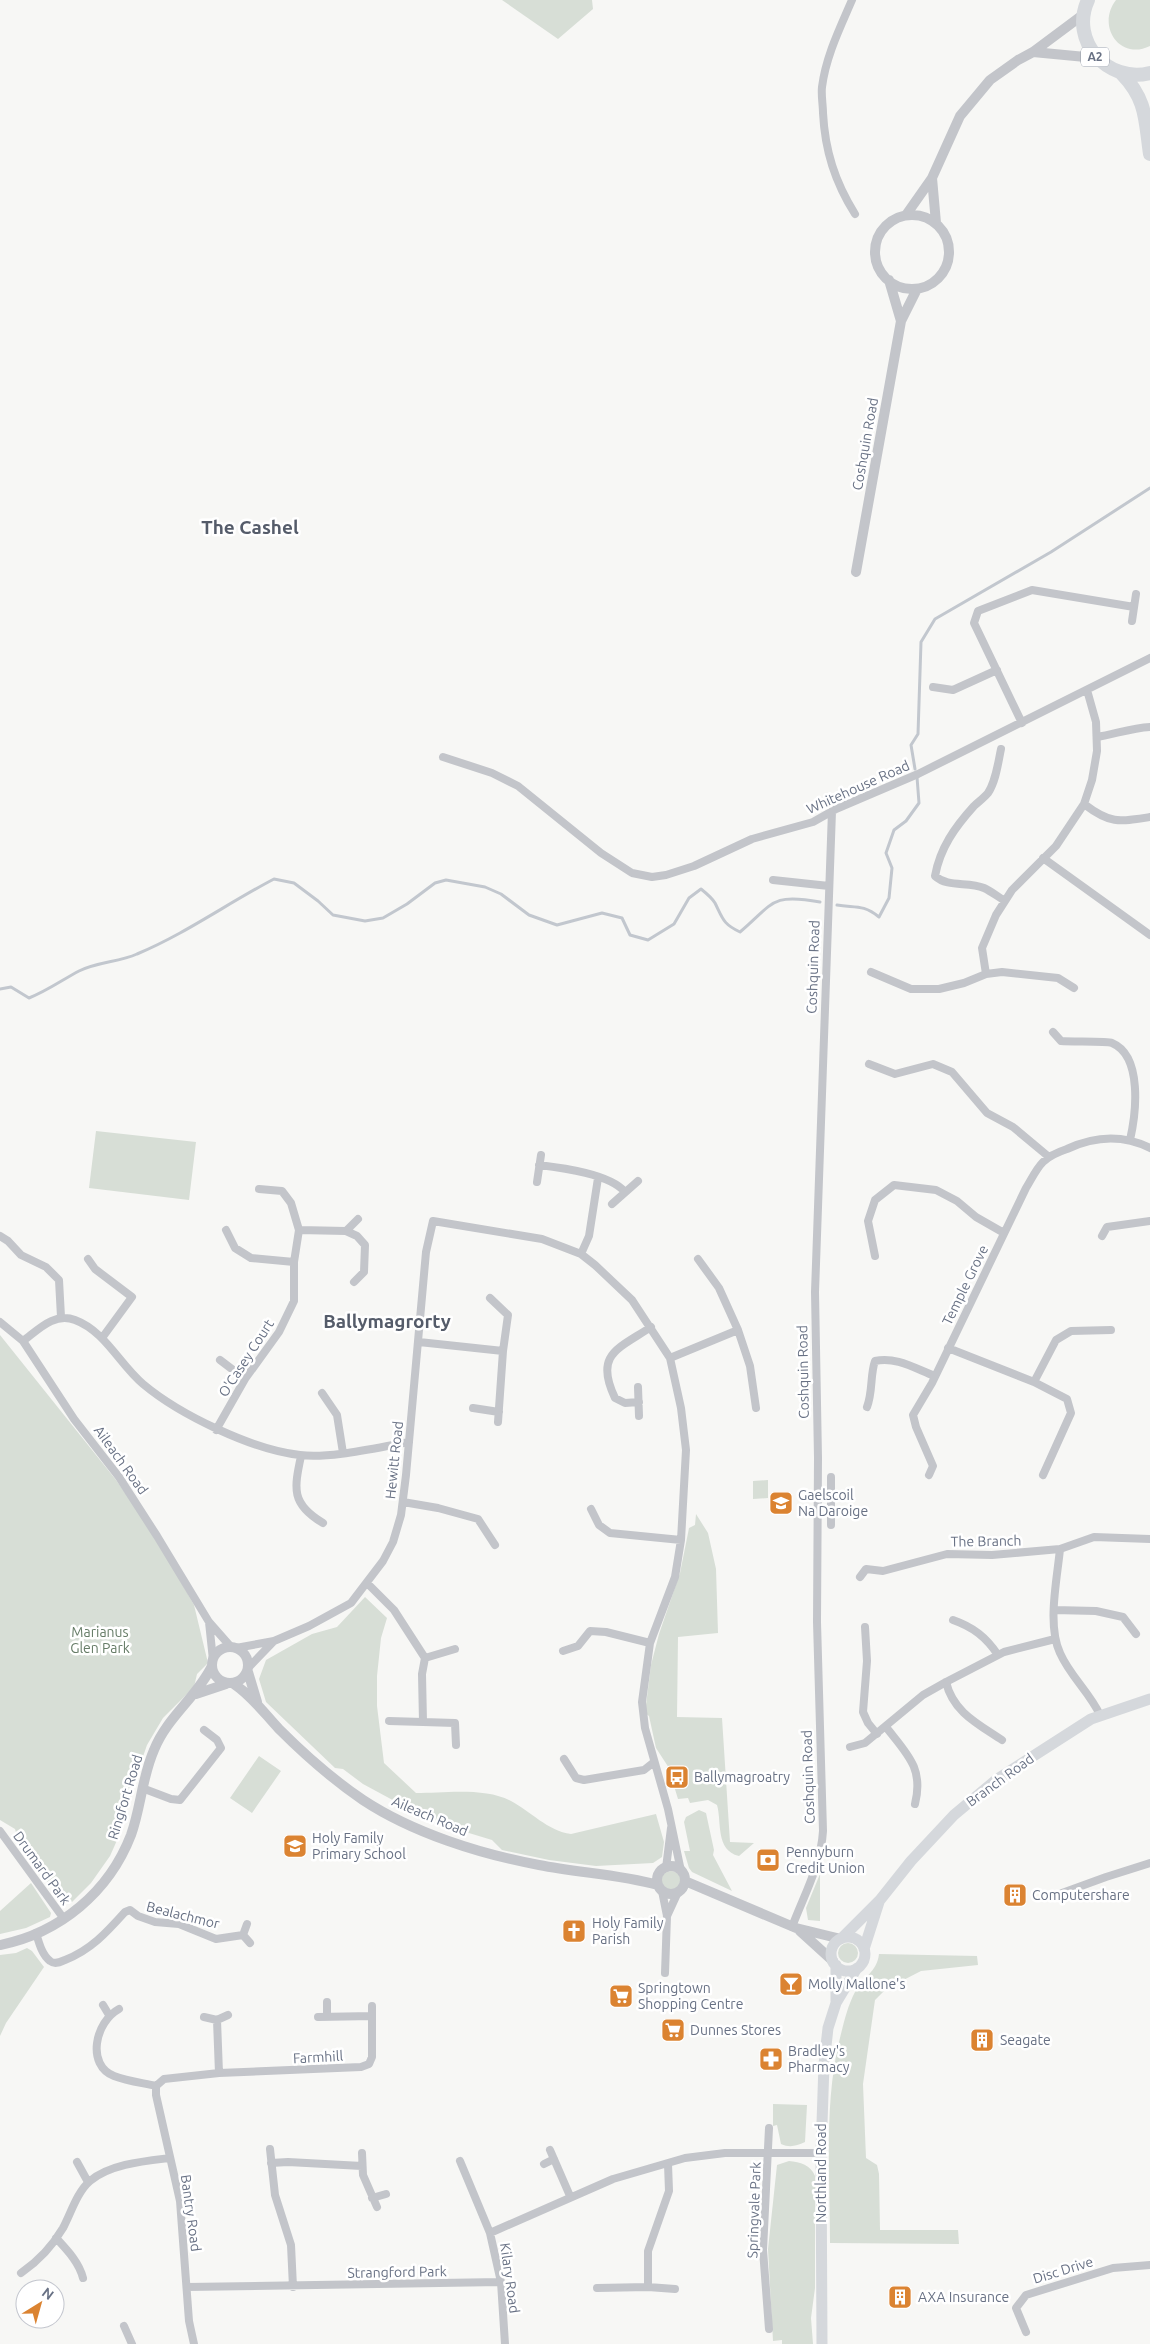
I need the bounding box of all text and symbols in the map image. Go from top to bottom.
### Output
road number: A2 [1081,48,1109,66]
street label: Coshquin Road [849,396,881,492]
district label: The Cashel [201,516,299,538]
street label: Whitehouse Road [804,757,912,817]
street label: Coshquin Road [803,920,823,1014]
street label: Temple Grove [939,1242,991,1328]
district label: Ballymagrorty [323,1310,451,1332]
street label: O'Casey Court [215,1316,277,1400]
street label: Coshquin Road [794,1325,812,1419]
street label: Hewitt Road [382,1420,406,1500]
street label: Aileach Road [91,1423,151,1497]
place label: Gaelscoil Na Daroige [798,1487,868,1519]
school or university icon: Gaelscoil Na Daroige [768,1490,794,1516]
street label: The Branch [951,1532,1021,1550]
park label: Marianus Glen Park [70,1624,130,1656]
street label: Coshquin Road [798,1730,818,1824]
street label: Branch Road [963,1750,1037,1810]
street label: Ringfort Road [104,1753,146,1841]
bus stop icon: Ballymagroatry [664,1764,690,1790]
place label: Ballymagroatry [694,1769,790,1785]
street label: Aileach Road [390,1793,470,1839]
street label: Drumard Park [10,1828,74,1908]
place label: Holy Family Primary School [312,1830,406,1862]
school or university icon: Holy Family Primary School [282,1833,308,1859]
place label: Pennyburn Credit Union [786,1844,865,1876]
bank icon: Pennyburn Credit Union [755,1847,781,1873]
building icon: Computershare [1002,1882,1028,1908]
place label: Computershare [1032,1887,1130,1903]
street label: Bealachmor [145,1898,222,1932]
place label: Holy Family Parish [592,1915,664,1947]
church icon: Holy Family Parish [561,1918,587,1944]
bar icon: Molly Mallone's [778,1971,804,1997]
place label: Molly Mallone's [808,1976,906,1992]
place label: Springtown Shopping Centre [638,1980,743,2012]
supermarket icon: Springtown Shopping Centre [608,1983,634,2009]
supermarket icon: Dunnes Stores [660,2017,686,2043]
place label: Dunnes Stores [690,2022,781,2038]
building icon: Seagate [969,2027,995,2053]
place label: Seagate [1000,2032,1051,2048]
place label: Bradley's Pharmacy [788,2043,850,2075]
pharmacy icon: Bradley's Pharmacy [758,2046,784,2072]
street label: Farmhill [293,2048,344,2066]
street label: Northland Road [813,2123,829,2223]
street label: Springvale Park [744,2161,764,2259]
street label: Bantry Road [178,2174,204,2252]
street label: Kilary Road [497,2242,523,2314]
street label: Disc Drive [1031,2253,1095,2287]
street label: Strangford Park [347,2263,447,2281]
north arrow [15,2279,65,2329]
text: N [39,2284,57,2303]
building icon: AXA Insurance [887,2284,913,2310]
place label: AXA Insurance [918,2289,1009,2305]

